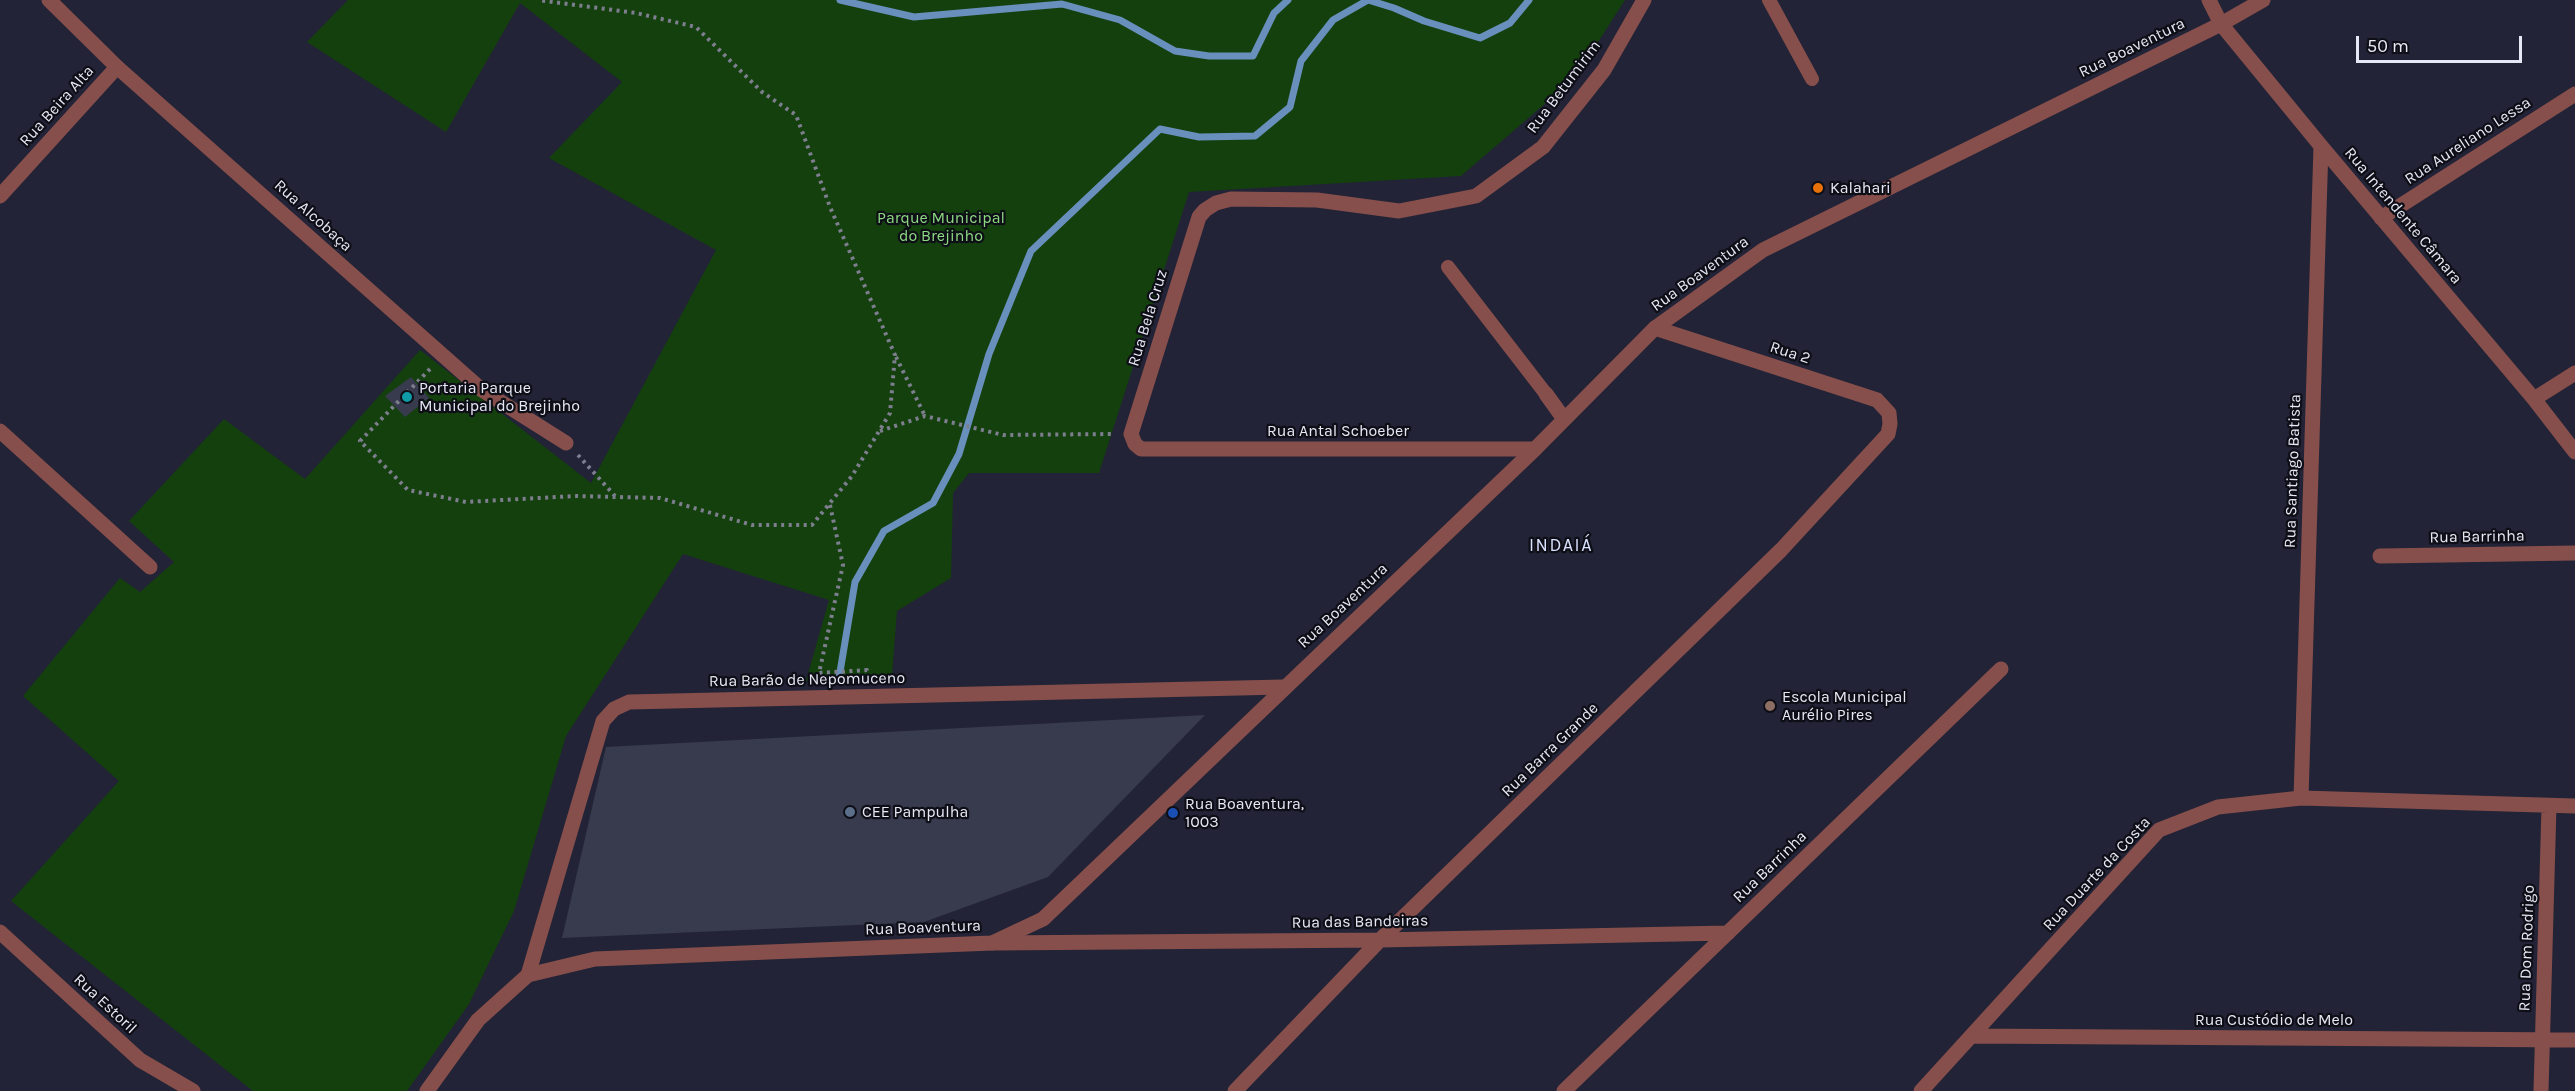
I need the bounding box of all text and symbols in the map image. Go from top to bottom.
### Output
street label: Rua Boaventura [2076,14,2188,82]
scale bar [2359,24,2526,62]
text: 50 m [2367,35,2409,57]
street label: Rua Betumirim [1523,37,1605,137]
street label: Rua Beira Alta [16,62,98,150]
street label: Rua Aureliano Lessa [2401,93,2535,189]
street label: Rua Intendente Câmara [2340,144,2466,288]
street label: Rua Alcobaça [270,176,356,256]
place label: Kalahari [1830,178,1891,198]
marker: Kalahari [1811,181,1825,195]
park label: Parque Municipal do Brejinho [877,208,1005,246]
street label: Rua Boaventura [1648,232,1752,316]
street label: Rua Bela Cruz [1124,267,1172,369]
street label: Rua 2 [1767,337,1813,369]
place label: Portaria Parque Municipal do Brejinho [419,378,580,416]
marker: Portaria Parque Municipal do Brejinho [400,390,414,404]
street label: Rua Santiago Batista [2281,394,2305,548]
street label: Rua Antal Schoeber [1267,421,1409,441]
street label: Rua Barrinha [2429,527,2525,547]
district label: INDAIÁ [1529,535,1593,557]
street label: Rua Boaventura [1294,559,1392,653]
street label: Rua Barão de Nepomuceno [709,669,905,691]
place label: Escola Municipal Aurélio Pires [1782,687,1907,725]
street label: Rua Barra Grande [1498,699,1602,801]
marker: Escola Municipal Aurélio Pires [1763,699,1777,713]
place label: Rua Boaventura, 1003 [1185,794,1304,832]
place label: CEE Pampulha [862,802,968,822]
marker: CEE Pampulha [843,805,857,819]
marker: Rua Boaventura, 1003 [1166,806,1180,820]
street label: Rua Duarte da Costa [2039,813,2155,935]
street label: Rua Barrinha [1729,827,1811,907]
street label: Rua Dom Rodrigo [2515,884,2539,1012]
street label: Rua das Bandeiras [1292,911,1428,933]
street label: Rua Boaventura [865,916,981,940]
street label: Rua Estoril [69,970,141,1038]
street label: Rua Custódio de Melo [2195,1010,2353,1030]

